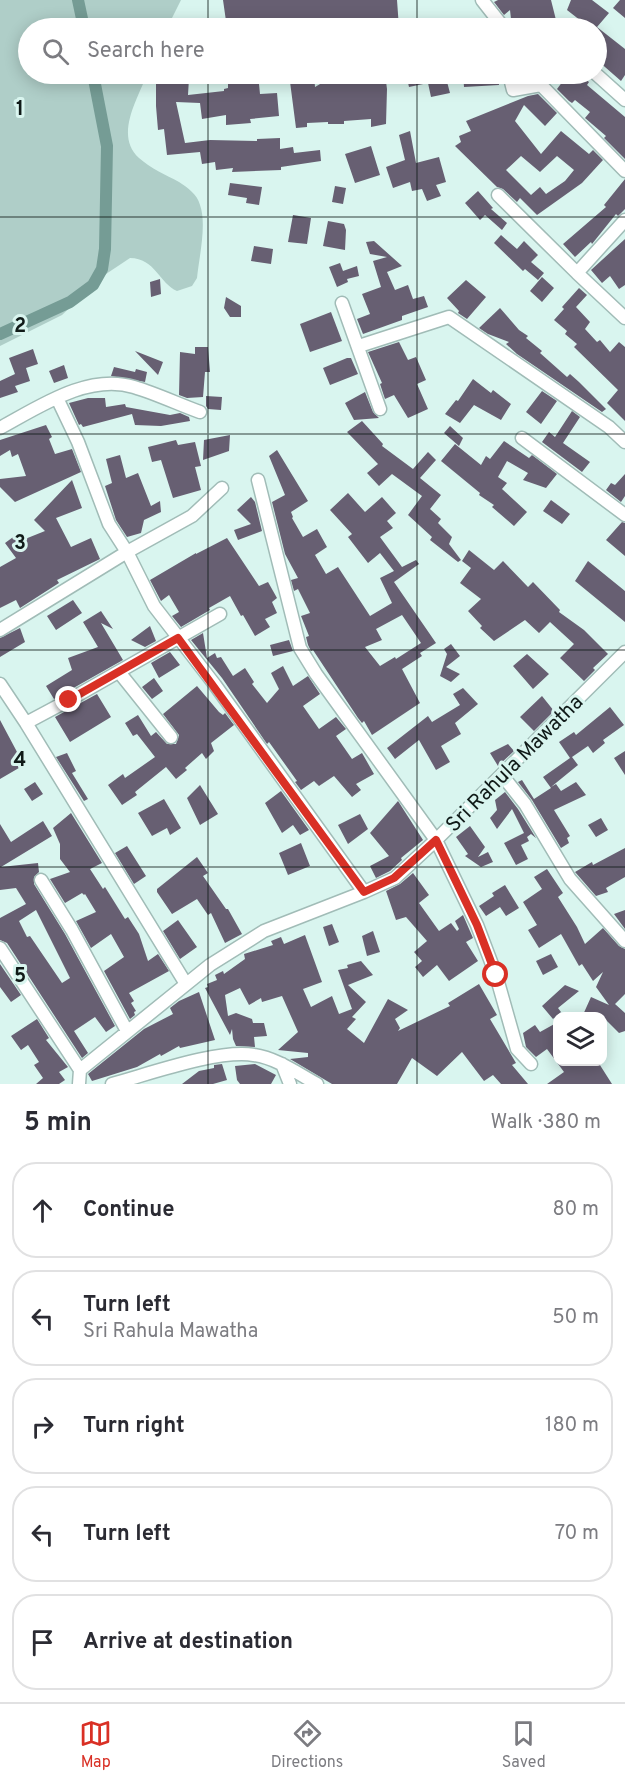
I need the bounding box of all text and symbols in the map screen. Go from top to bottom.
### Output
search box [18,18,607,84]
icon: search [39,35,72,68]
text: Search here [87,38,205,65]
text: 1 [16,97,24,123]
text: 2 [14,314,26,340]
text: 3 [14,531,26,557]
route end [55,686,81,712]
street label: Sri Rahula Mawatha [440,689,590,839]
text: 4 [14,748,26,774]
route start [482,961,508,987]
text: 5 [14,964,26,990]
map controls [553,1012,607,1066]
button: layers [553,1012,607,1066]
text: 5 min [24,1107,92,1140]
text: Walk · 380 m [490,1110,601,1136]
icon: ahead [26,1194,59,1227]
text: Continue [83,1197,174,1224]
text: 80 m [553,1197,599,1223]
text: Turn left [83,1292,171,1319]
icon: left [26,1302,59,1335]
text: 50 m [552,1305,599,1331]
text: Sri Rahula Mawatha [83,1319,258,1345]
icon: right [26,1410,59,1443]
text: Turn right [83,1413,185,1440]
text: 180 m [545,1413,599,1439]
icon: left [26,1518,59,1551]
text: Turn left [83,1521,171,1548]
text: 70 m [555,1521,599,1547]
icon: arrive [26,1626,59,1659]
text: Arrive at destination [83,1629,293,1656]
tab: Map [79,1717,112,1773]
tab: Directions [271,1717,343,1773]
tab: Saved [502,1717,546,1773]

